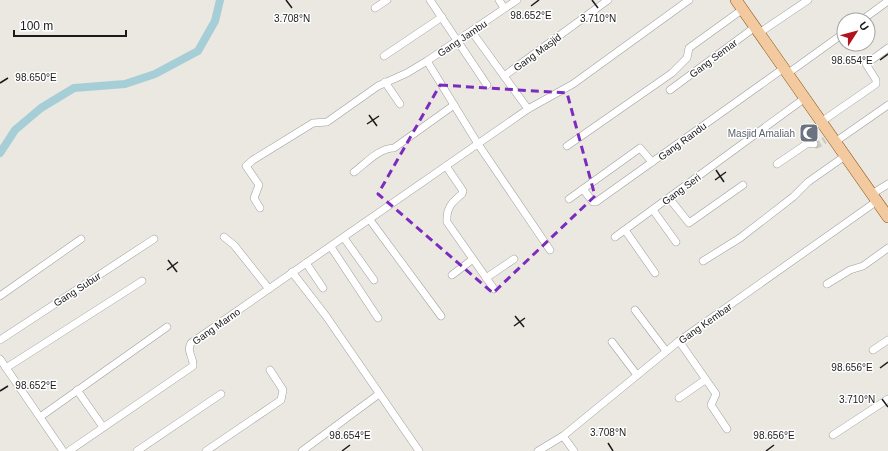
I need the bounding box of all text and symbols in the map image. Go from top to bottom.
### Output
text: 98.652°E [510,10,552,21]
scale bar [14,12,126,38]
north arrow [836,12,876,52]
text: 3.708°N [274,13,310,24]
text: 3.710°N [580,13,616,24]
street label: Gang Jambu [435,18,489,59]
text: 100 m [20,19,53,33]
text: U [857,19,871,33]
street label: Gang Masjid [511,31,563,73]
street label: Gang Semar [687,37,740,80]
text: 98.654°E [831,55,873,66]
text: 98.650°E [15,72,57,83]
street label: Gang Randu [656,120,708,163]
mosque icon: Masjid Amaliah [798,122,820,144]
place label: Masjid Amaliah [728,128,795,139]
street label: Gang Seri [660,172,703,207]
street label: Gang Subur [52,270,103,309]
street label: Gang Kembar [677,301,734,346]
street label: Gang Marno [190,306,243,347]
text: 98.656°E [831,362,873,373]
text: 98.652°E [15,380,57,391]
text: 3.710°N [839,394,875,405]
text: 3.708°N [590,427,626,438]
text: 98.654°E [329,430,371,441]
text: 98.656°E [753,430,795,441]

